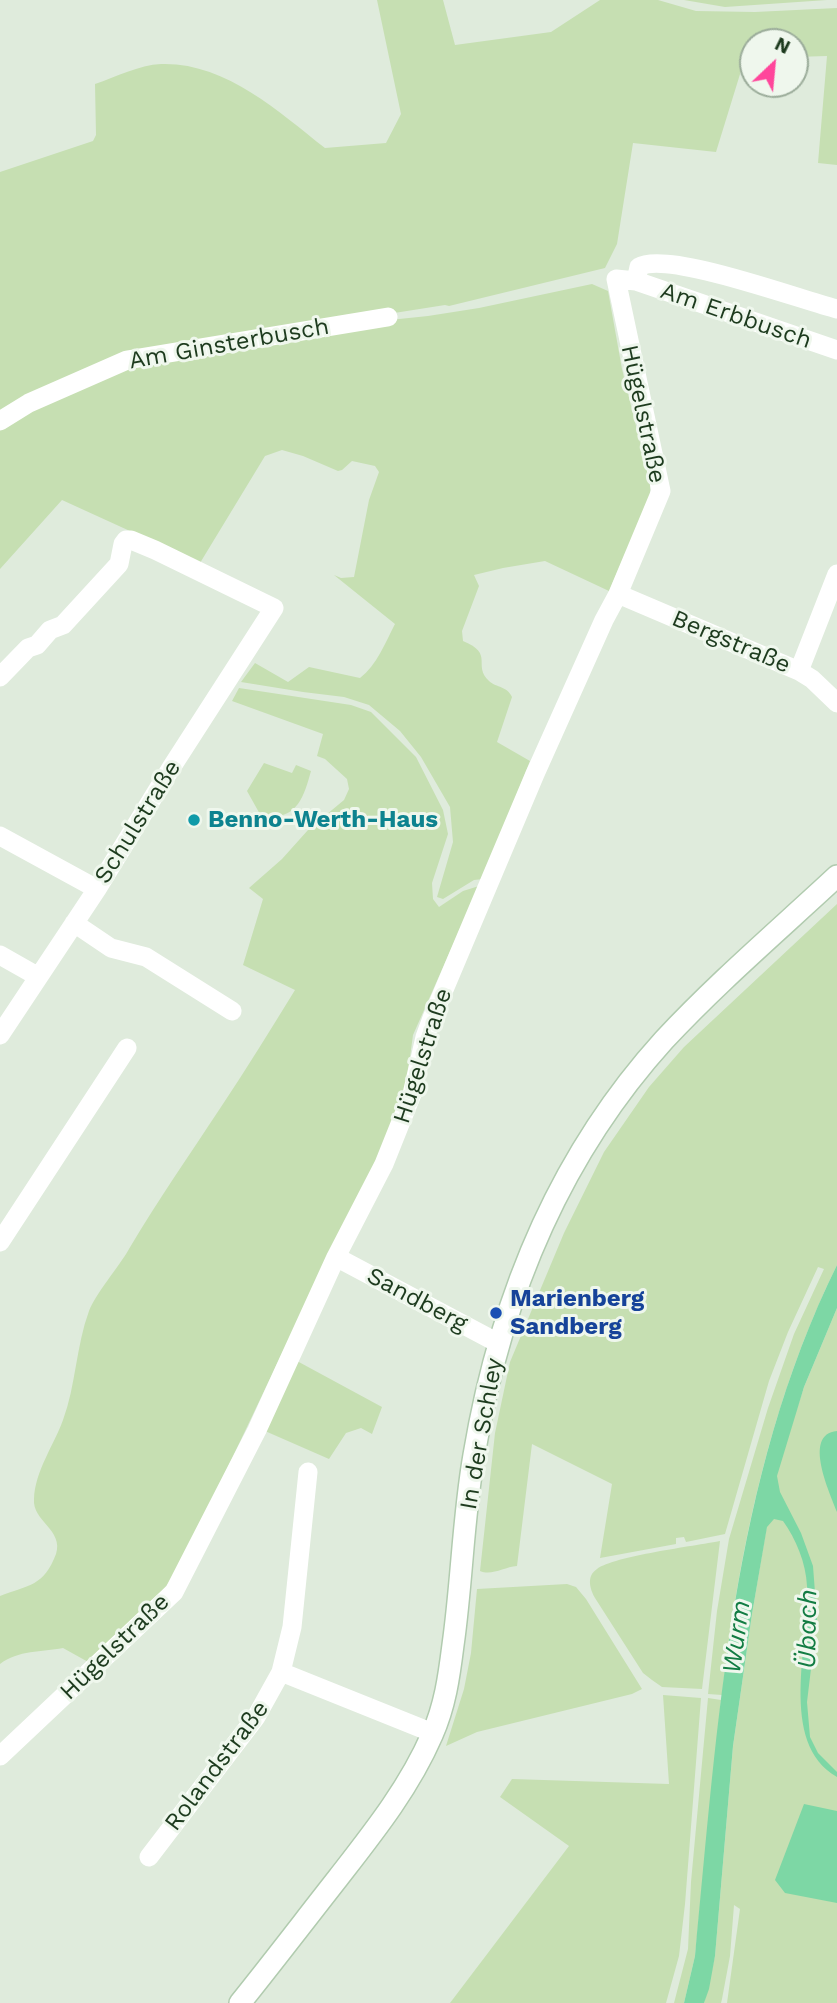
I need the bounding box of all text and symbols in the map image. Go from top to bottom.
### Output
north arrow [739,28,809,98]
text: N [771,32,794,59]
street label: Am Erbbusch [657,277,815,355]
street label: Am Ginsterbusch [127,312,331,376]
street label: Hügelstraße [614,342,672,486]
street label: Bergstraße [667,604,795,680]
street label: Schulstraße [89,755,187,889]
place label: Benno-Werth-Haus [208,806,438,834]
marker: Benno-Werth-Haus [186,812,202,828]
street label: Hügelstraße [388,985,458,1127]
street label: Sandberg [362,1262,472,1338]
place label: Marienberg Sandberg [510,1285,644,1341]
marker: Marienberg Sandberg [488,1305,504,1321]
street label: In der Schley [454,1356,510,1512]
street label: Hügelstraße [54,1588,176,1706]
water label: Übach [792,1589,824,1669]
water label: Wurm [716,1598,758,1676]
street label: Rolandstraße [159,1695,275,1837]

